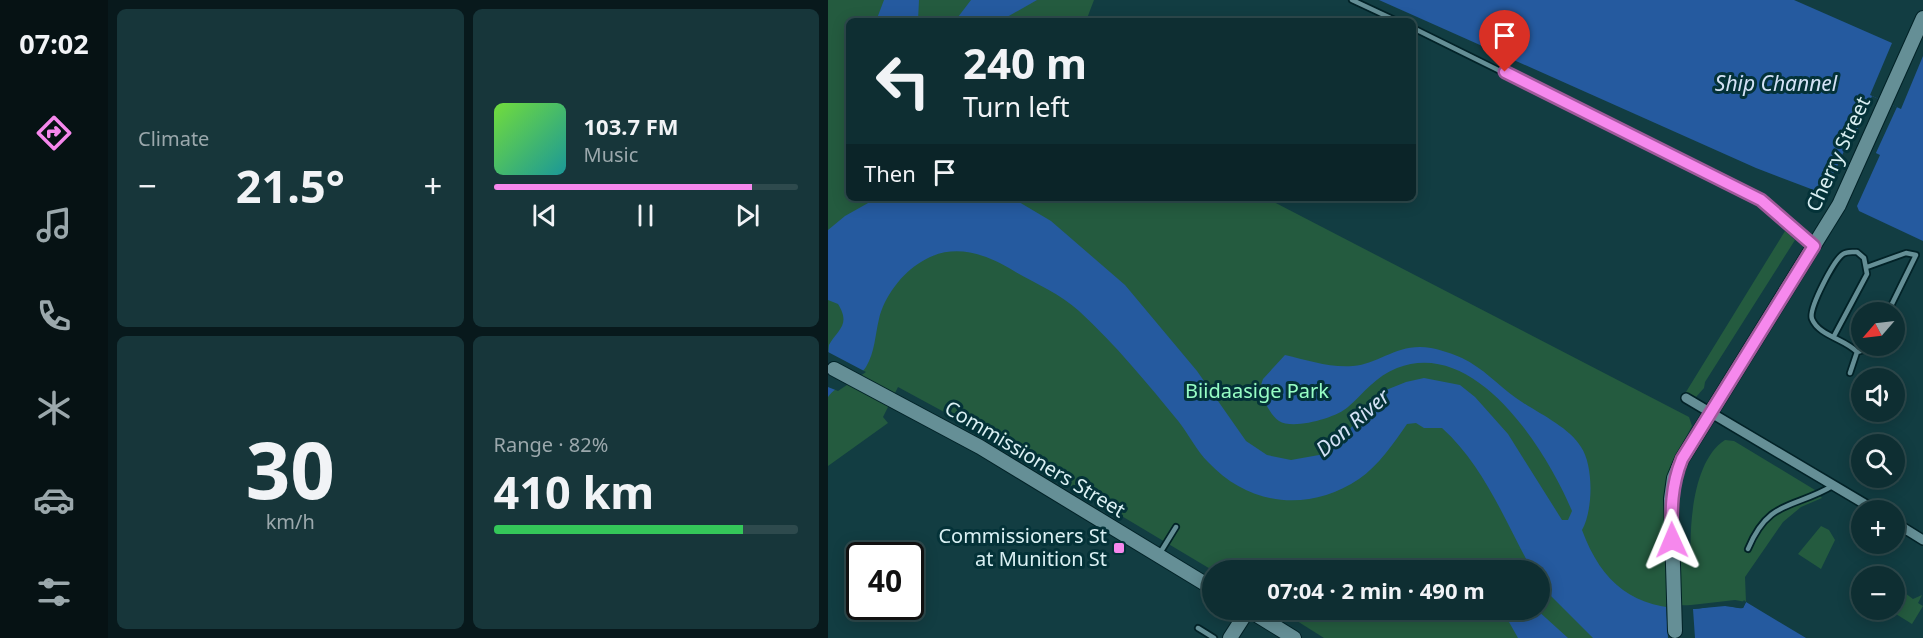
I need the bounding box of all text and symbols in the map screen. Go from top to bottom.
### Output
pin [1479,10,1530,72]
icon: arrive [1488,19,1521,52]
text: 07:02 [19,25,89,62]
text: 240 m [963,34,1087,91]
icon: left [864,42,942,120]
water label: Ship Channel [1715,69,1838,97]
text: Turn left [963,88,1069,125]
street label: Cherry Street [1799,92,1876,216]
text: 103.7 FM [584,111,679,141]
icon: directions [33,112,75,154]
text: Climate [138,125,209,152]
text: Music [584,141,638,168]
text: 21.5° [236,155,345,216]
icon: arrive [928,156,961,189]
text: Then [864,158,916,188]
text: − [138,163,157,208]
text: + [424,163,442,208]
icon: previous [528,199,561,232]
icon: pause [629,199,662,232]
icon: next [731,199,764,232]
icon: music [33,204,75,246]
icon: phone [33,295,75,337]
north arrow [1851,302,1905,356]
map controls [1851,302,1905,620]
button: sound [1851,368,1905,422]
park label: Biidaasige Park [1185,377,1329,404]
water label: Don River [1309,381,1397,462]
icon: climate [33,387,75,429]
street label: Commissioners Street [940,394,1131,523]
text: 30 [246,416,335,522]
text: Range · 82% [494,431,608,458]
button: search [1851,434,1905,488]
text: 410 km [494,461,654,522]
icon: car [33,479,75,521]
button: + [1851,500,1905,554]
text: km/h [266,508,315,535]
position arrow [1640,508,1704,572]
place label: Commissioners St at Munition St [938,522,1107,572]
marker: Commissioners St at Munition St [1112,541,1126,555]
speed limit sign: 40 [846,542,924,620]
button: − [1851,566,1905,620]
icon: filters [33,571,75,613]
text: 07:04 · 2 min · 490 m [1267,575,1485,605]

